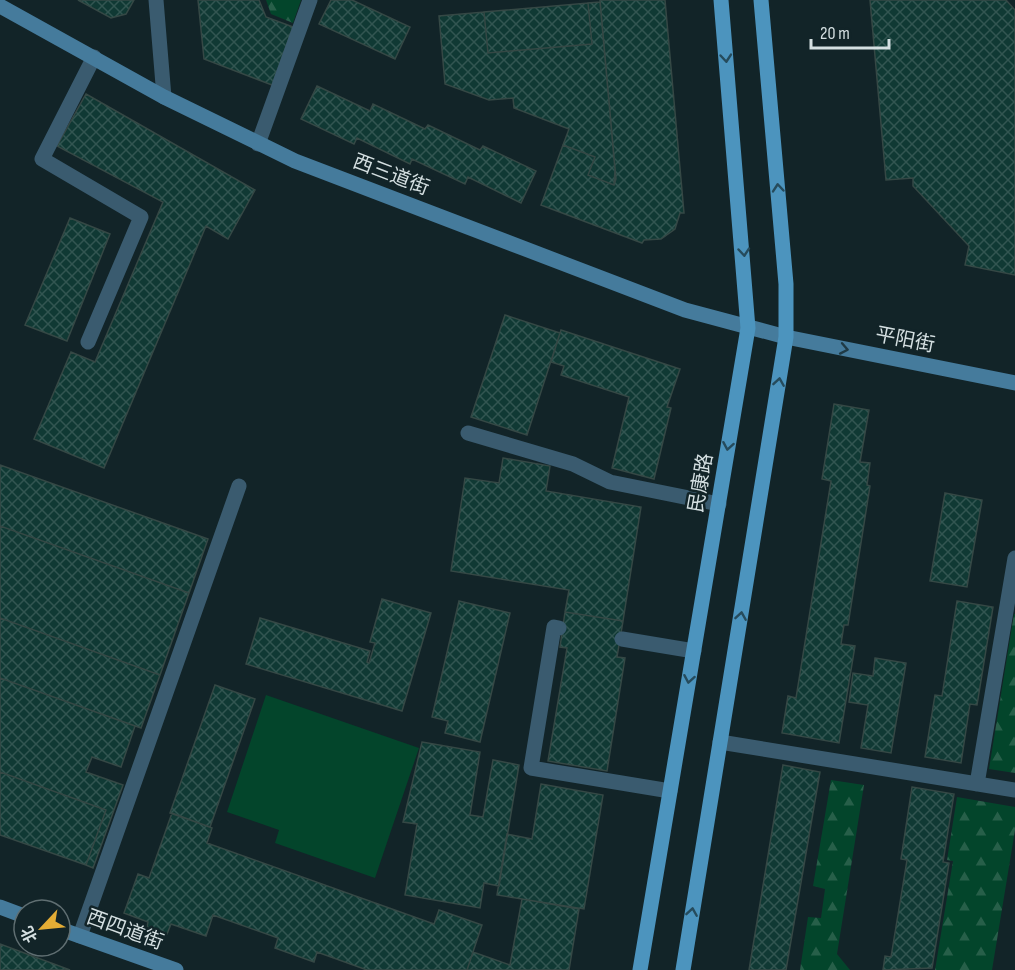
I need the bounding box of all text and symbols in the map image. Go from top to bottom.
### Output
scale bar [811,12,889,50]
text: 20 m [820,23,850,44]
one-way arrow [719,54,732,63]
street label: 西三道街 [349,149,433,201]
one-way arrow [772,184,785,193]
one-way arrow [737,248,750,257]
street label: 平阳街 [873,322,937,358]
one-way arrow [838,342,848,355]
one-way arrow [772,378,785,388]
one-way arrow [723,441,735,450]
street label: 民康路 [684,451,718,515]
one-way arrow [734,612,746,621]
one-way arrow [683,674,696,684]
north arrow [12,898,72,958]
street label: 西四道街 [83,905,167,955]
one-way arrow [686,908,698,917]
text: 北 [18,923,42,945]

